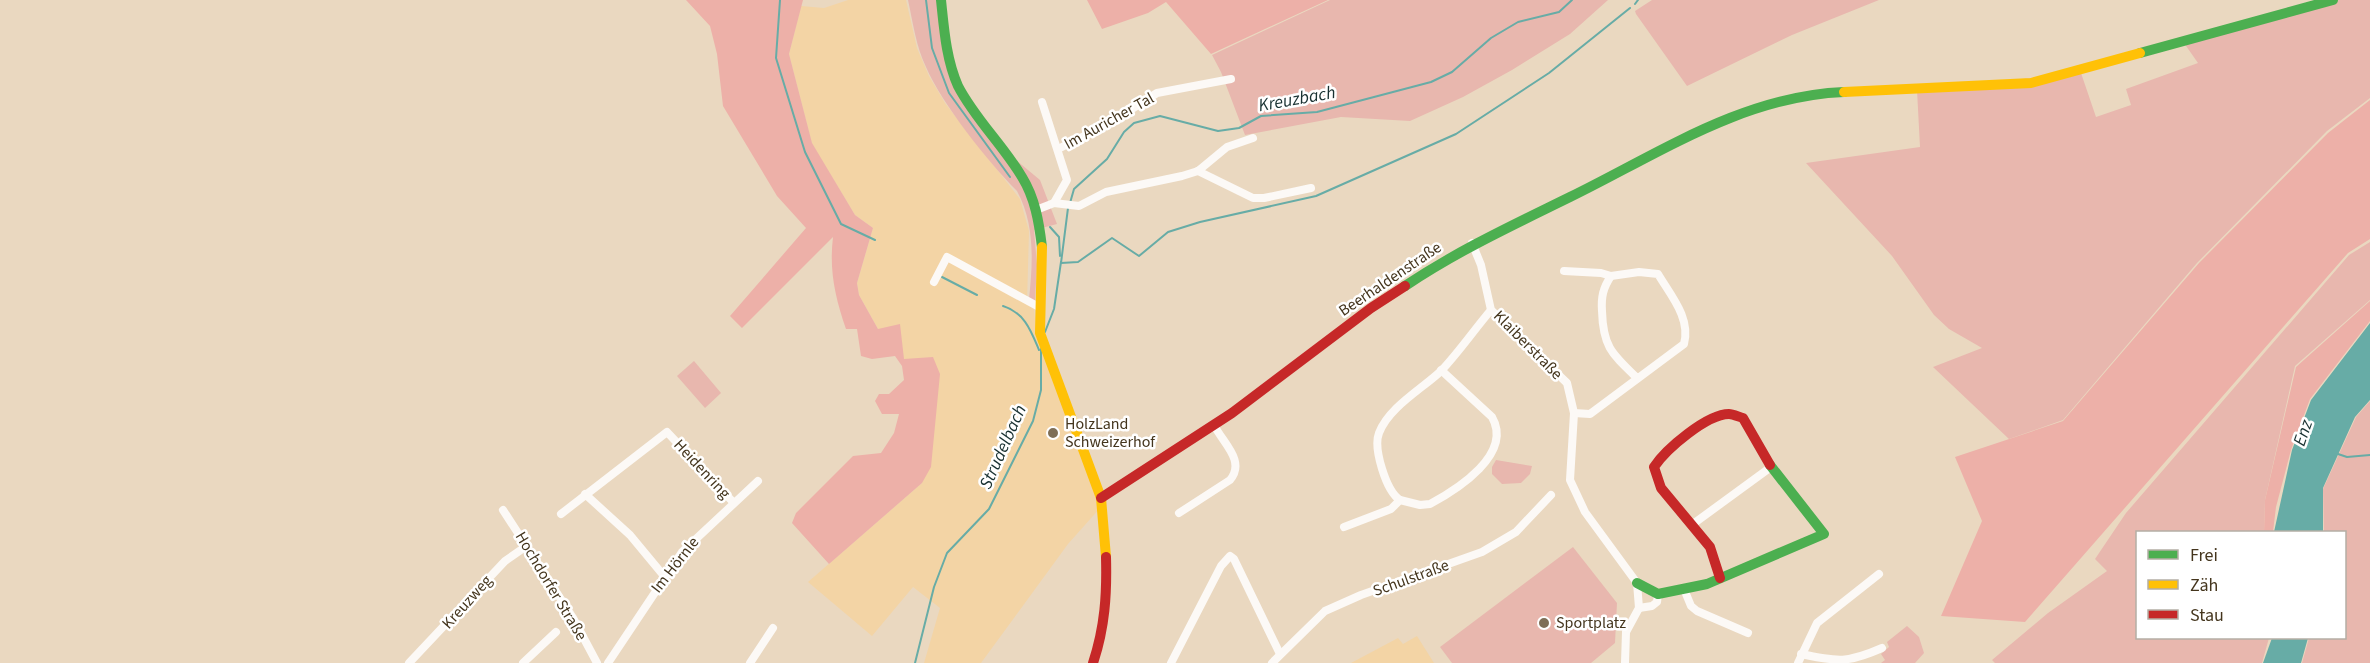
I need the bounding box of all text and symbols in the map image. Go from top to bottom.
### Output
water label: Kreuzbach [1256,80,1338,118]
street label: Im Auricher Tal [1060,87,1158,155]
street label: Beerhaldenstraße [1334,236,1446,322]
street label: Klaiberstraße [1488,305,1568,385]
water label: Strudelbach [973,401,1033,493]
place label: HolzLand Schweizerhof [1065,413,1156,453]
water label: Enz [2287,416,2319,449]
marker: HolzLand Schweizerhof [1046,426,1060,440]
street label: Heidenring [669,434,735,504]
street label: Hochdorfer Straße [510,527,592,645]
legend [2136,531,2346,639]
street label: Im Hörnle [646,532,704,598]
text: Frei [2190,543,2218,568]
street label: Schulstraße [1370,554,1452,602]
street label: Kreuzweg [437,570,497,634]
text: Zäh [2190,573,2218,598]
text: Stau [2190,603,2224,628]
place label: Sportplatz [1556,612,1626,634]
marker: Sportplatz [1537,616,1551,630]

